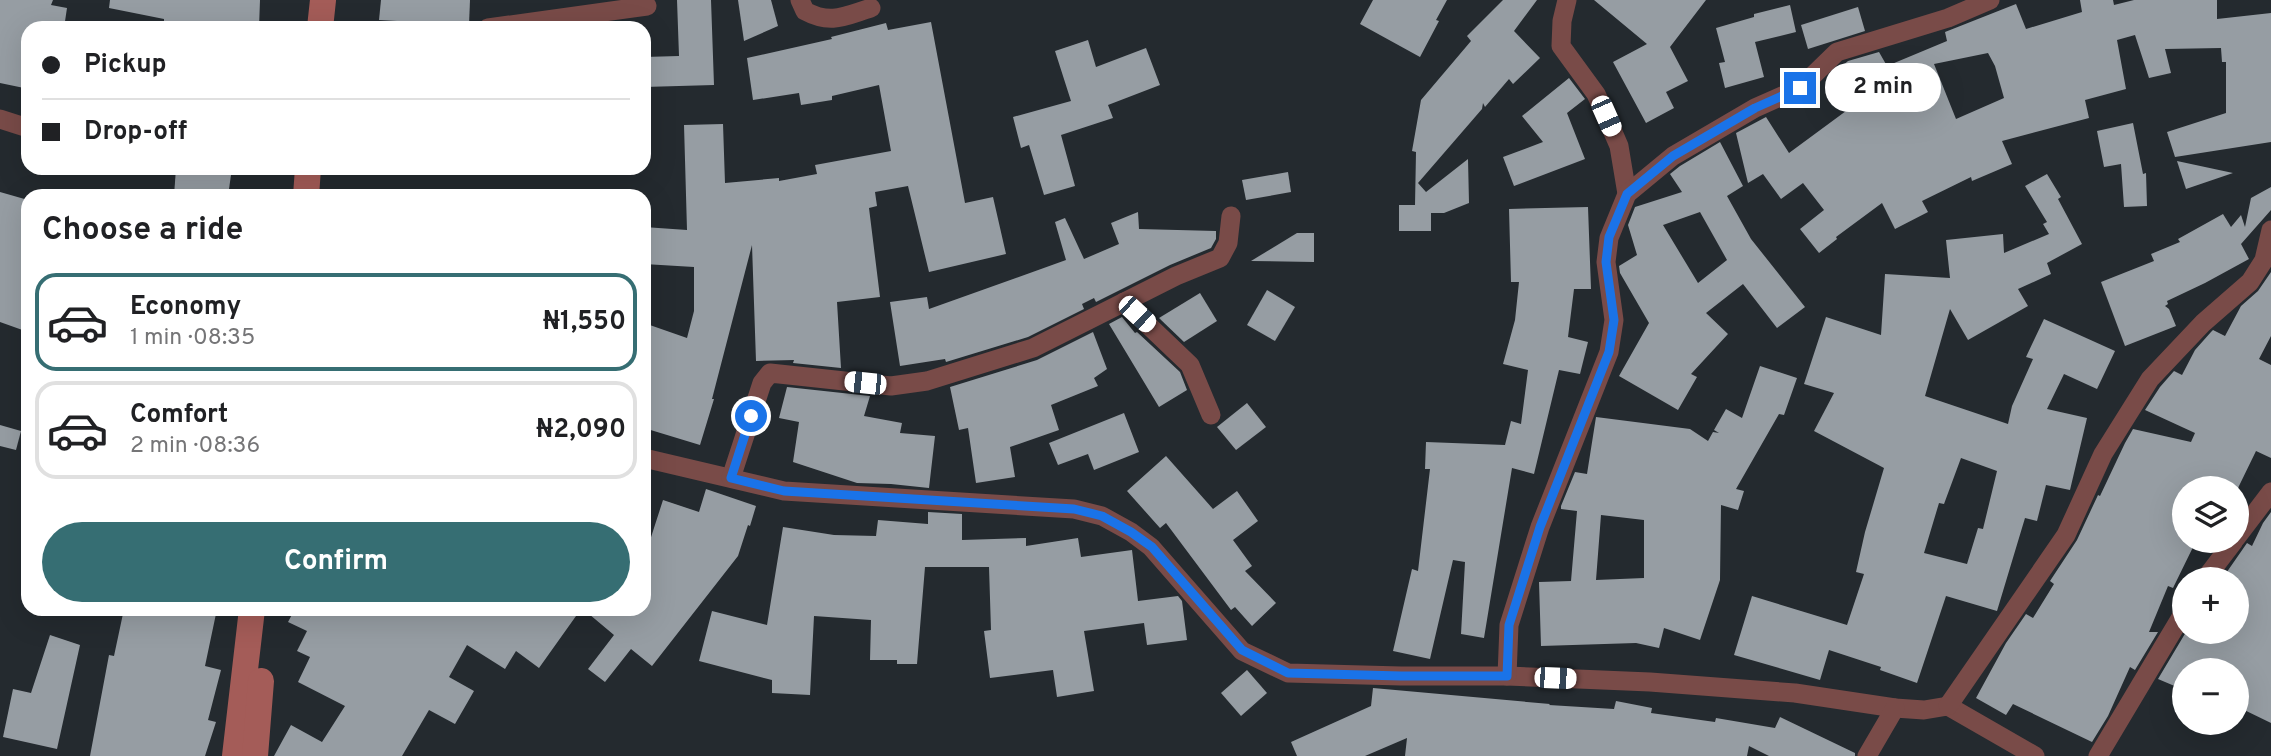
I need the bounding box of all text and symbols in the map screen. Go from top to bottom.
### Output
text: Pickup [84,49,167,82]
callout: 2 min [1825,64,1940,112]
route end [1784,72,1816,104]
text: 2 min [1853,73,1913,102]
car [1588,93,1625,139]
text: Drop-off [84,116,187,149]
text: Choose a ride [42,211,243,251]
icon: car [46,291,109,354]
text: Economy [130,291,241,324]
car [1115,292,1160,336]
text: ₦1,550 [543,306,626,339]
text: 1 min · 08:35 [130,324,255,353]
car [844,370,887,396]
icon: car [46,399,109,462]
text: Comfort [130,399,228,432]
route start [735,400,767,432]
text: ₦2,090 [536,414,626,447]
text: 2 min · 08:36 [130,432,260,461]
map controls [2172,476,2249,735]
button: layers [2172,476,2249,553]
button: Confirm [42,522,630,602]
button: + [2172,567,2249,644]
button: − [2172,658,2249,735]
car [1534,667,1577,689]

